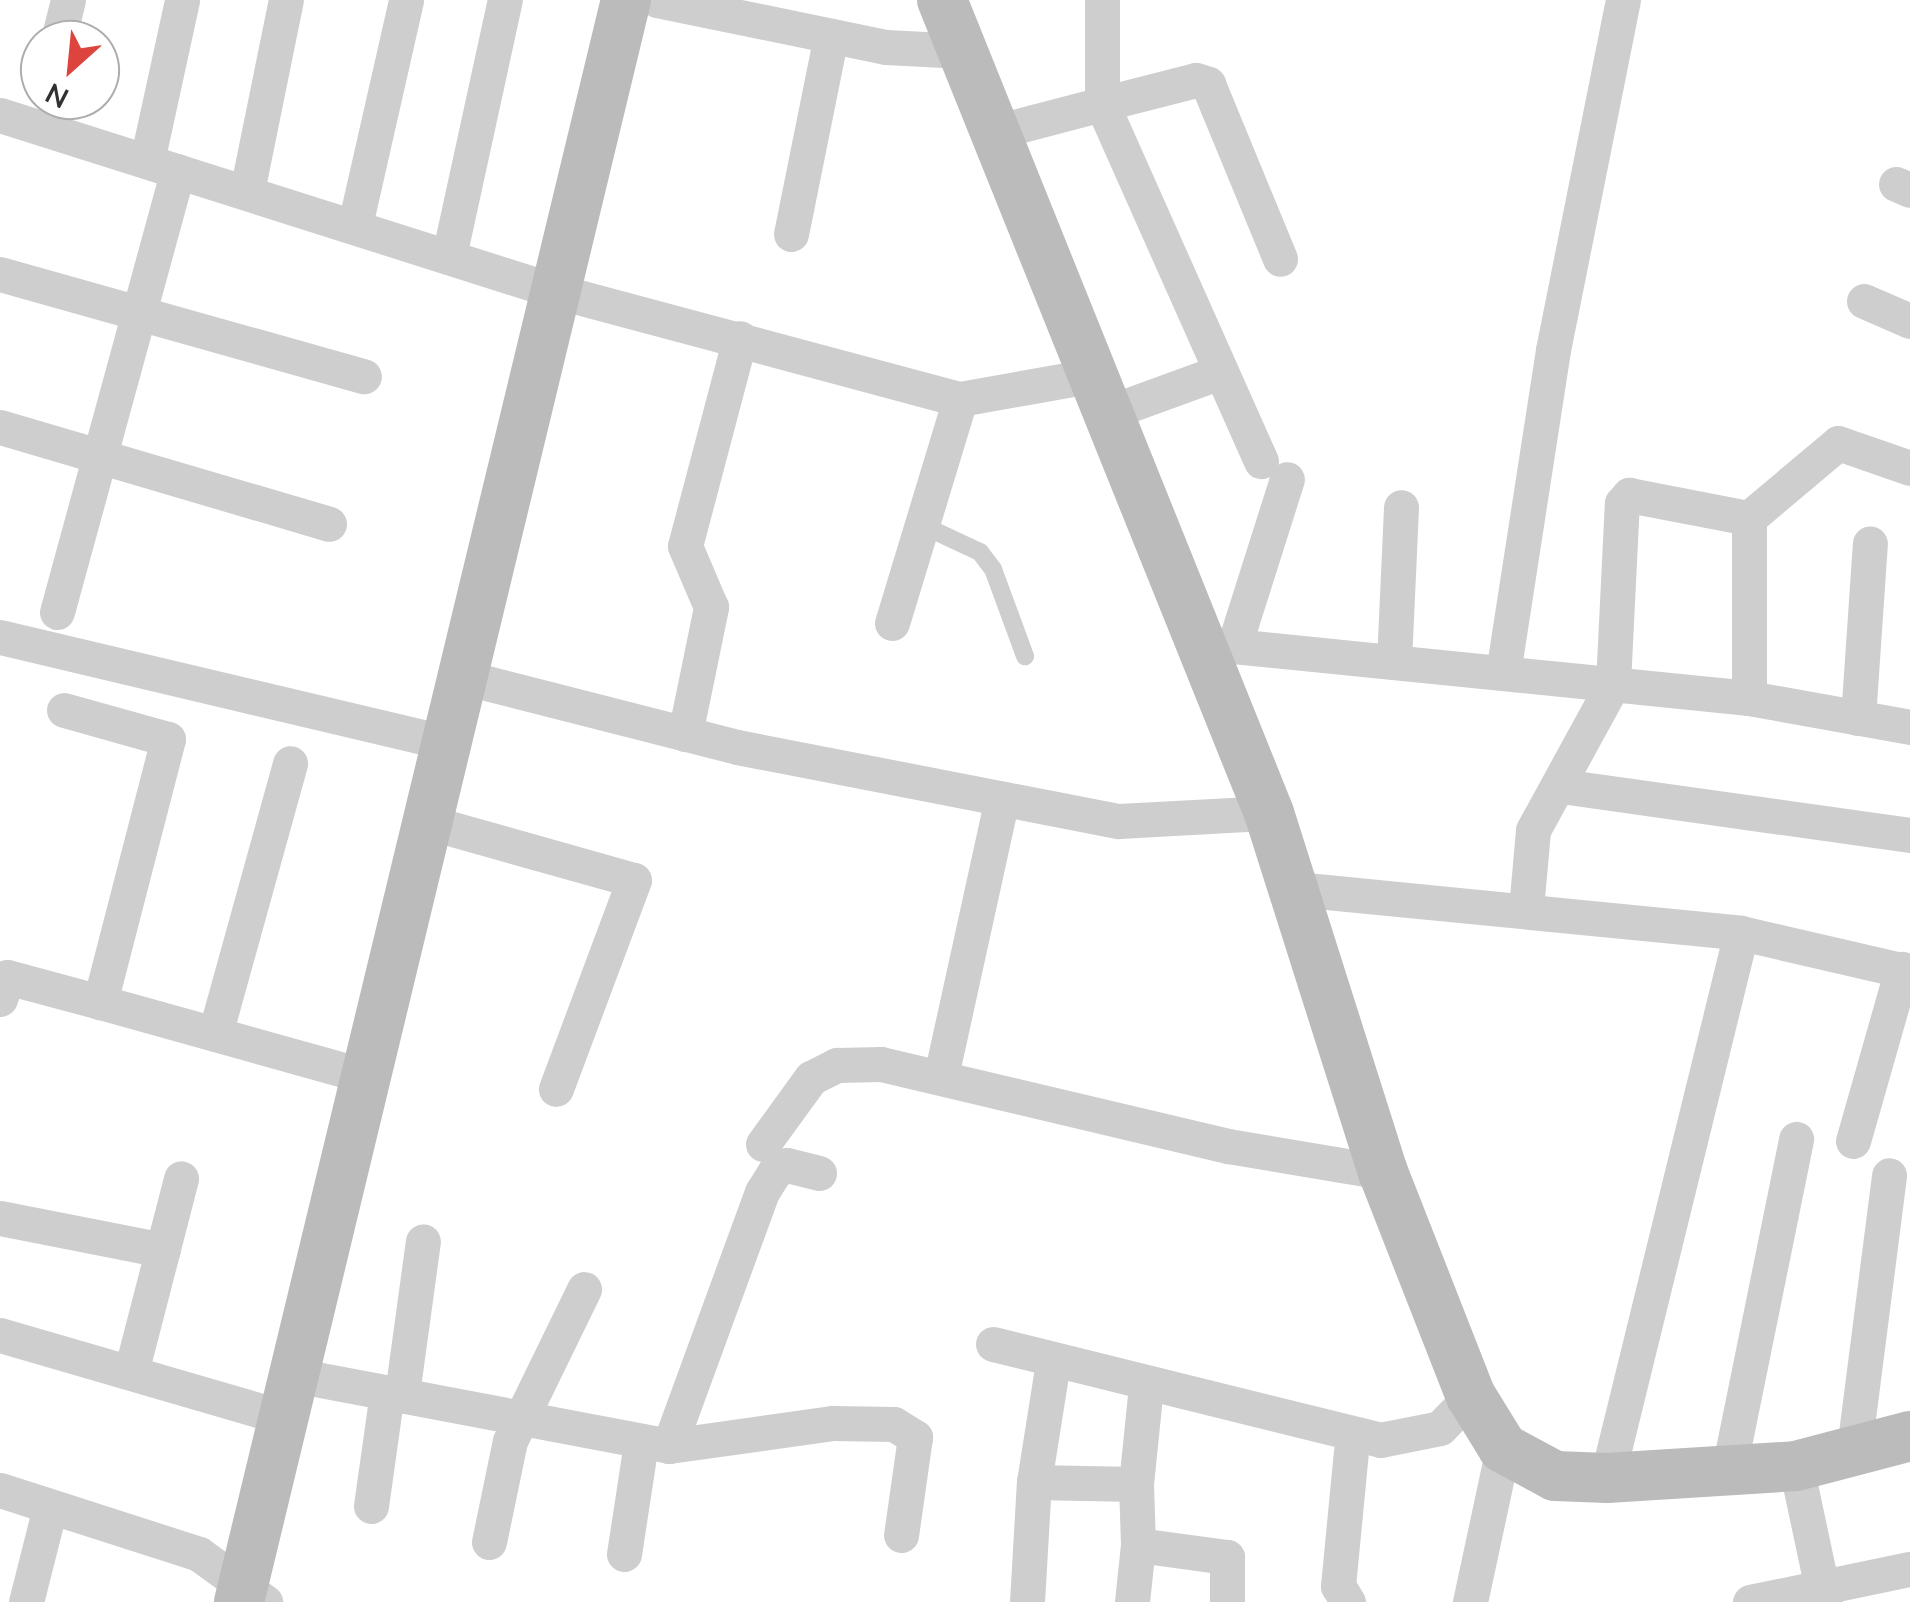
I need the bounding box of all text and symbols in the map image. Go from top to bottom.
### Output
north arrow [20,20,120,120]
text: N [39,73,75,117]

